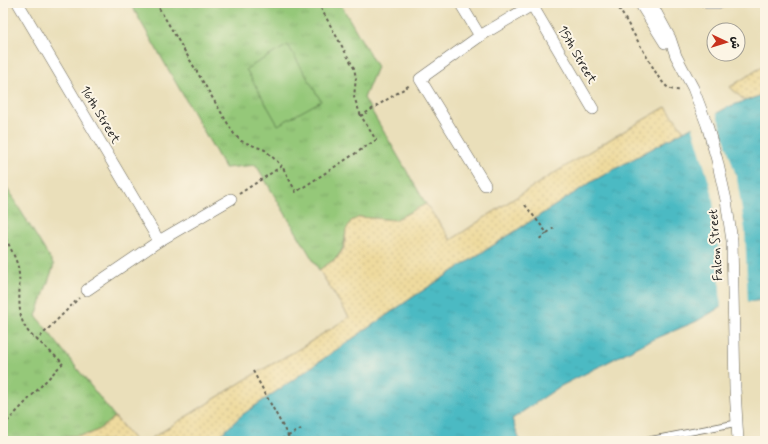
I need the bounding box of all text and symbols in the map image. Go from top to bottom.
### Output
north arrow [706,22,746,62]
street label: 15th Street [554,23,601,87]
text: ش [728,36,742,49]
street label: 16th Street [76,83,124,147]
street label: Falcon Street [705,208,727,281]

